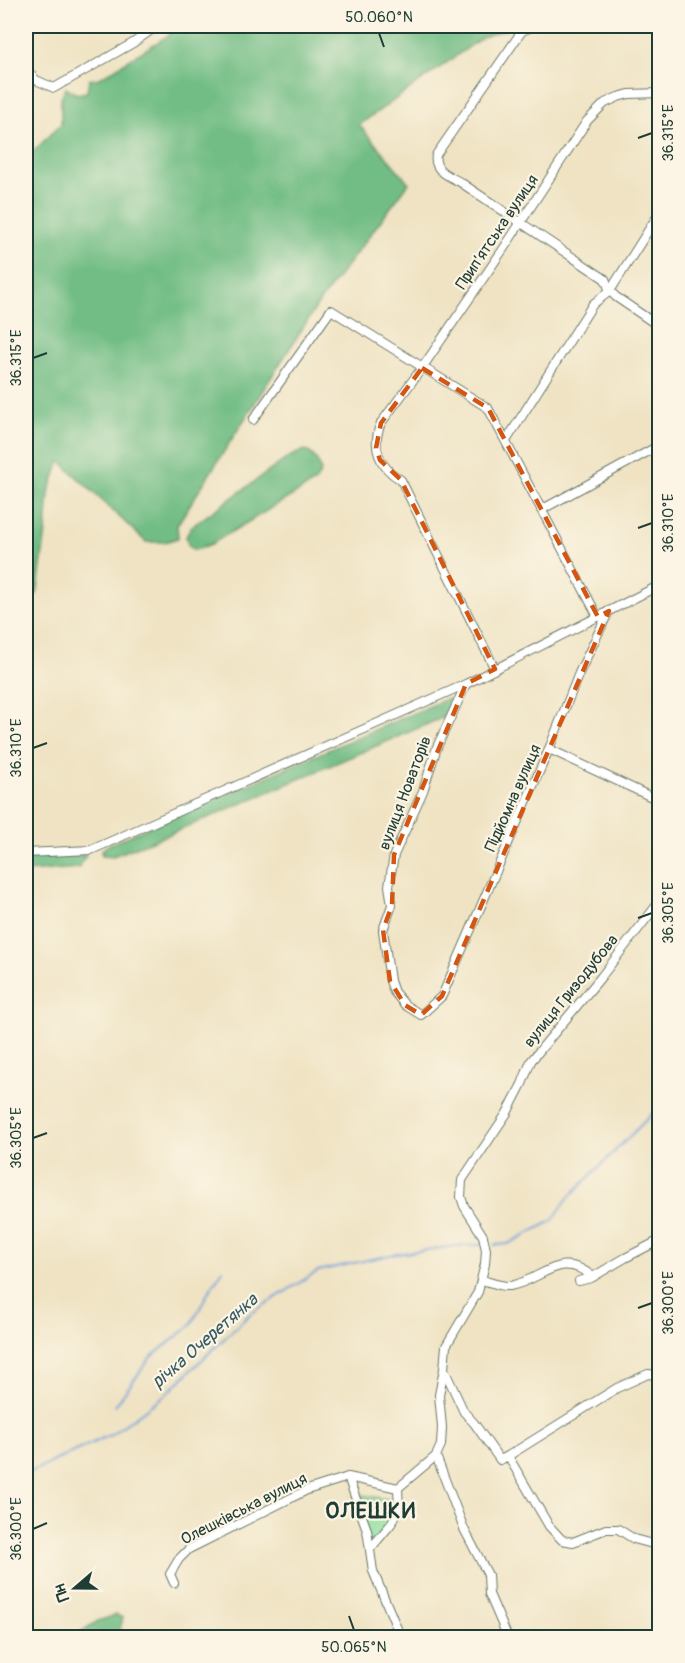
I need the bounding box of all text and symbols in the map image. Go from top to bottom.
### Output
text: 50.060°N [345,8,413,27]
text: 36.315°E [659,104,678,162]
street label: Прип’ятська вулиця [451,171,543,293]
text: 36.315°E [7,329,26,387]
text: 36.310°E [659,493,678,553]
text: 36.310°E [7,718,26,778]
street label: вулиця Новаторів [374,733,436,853]
street label: Підйомна вулиця [480,741,546,855]
text: 36.305°E [659,882,678,944]
street label: вулиця Гризодубова [519,931,623,1051]
text: 36.305°E [7,1107,26,1169]
text: 36.300°E [659,1271,678,1335]
water label: річка Очеретянка [147,1288,264,1393]
street label: Олешківська вулиця [177,1468,311,1550]
text: 36.300°E [7,1497,26,1561]
district label: ОЛЕШКИ [325,1497,417,1525]
north arrow [45,1558,105,1618]
text: Пн [49,1581,74,1604]
text: 50.065°N [321,1638,387,1657]

